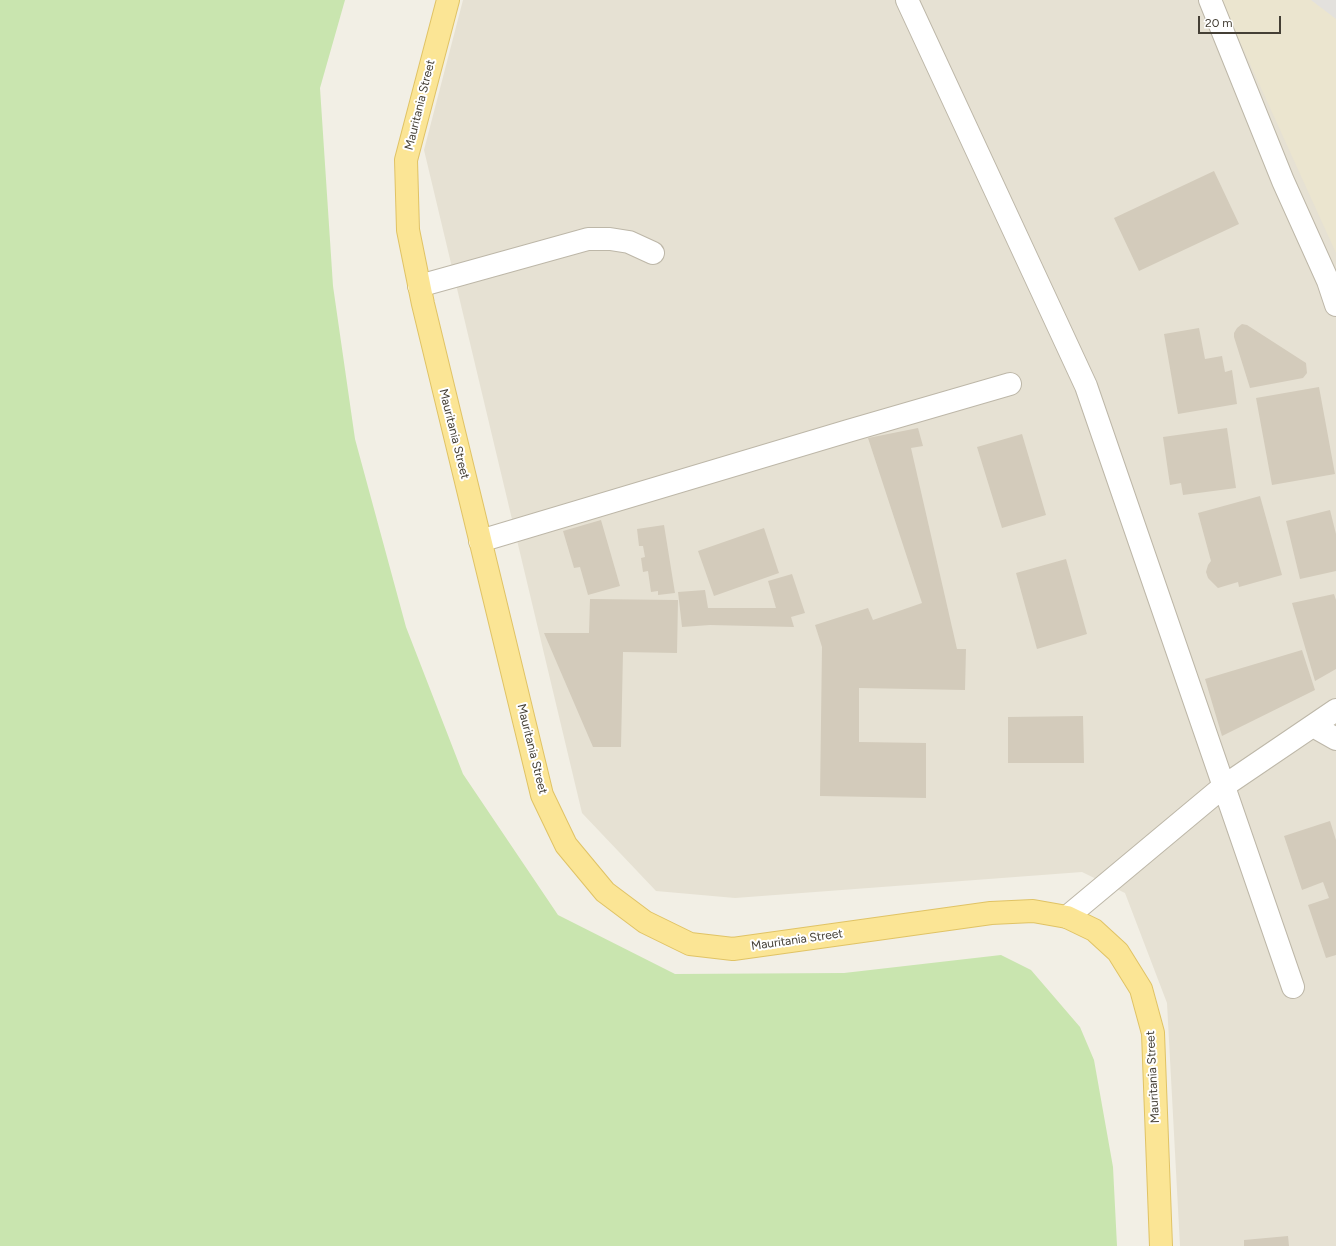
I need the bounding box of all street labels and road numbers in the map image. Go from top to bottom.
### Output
street label: Mauritania Street [402,58,438,152]
street label: Mauritania Street [436,387,472,481]
street label: Mauritania Street [514,702,550,796]
street label: Mauritania Street [750,926,844,954]
street label: Mauritania Street [1143,1030,1163,1124]

